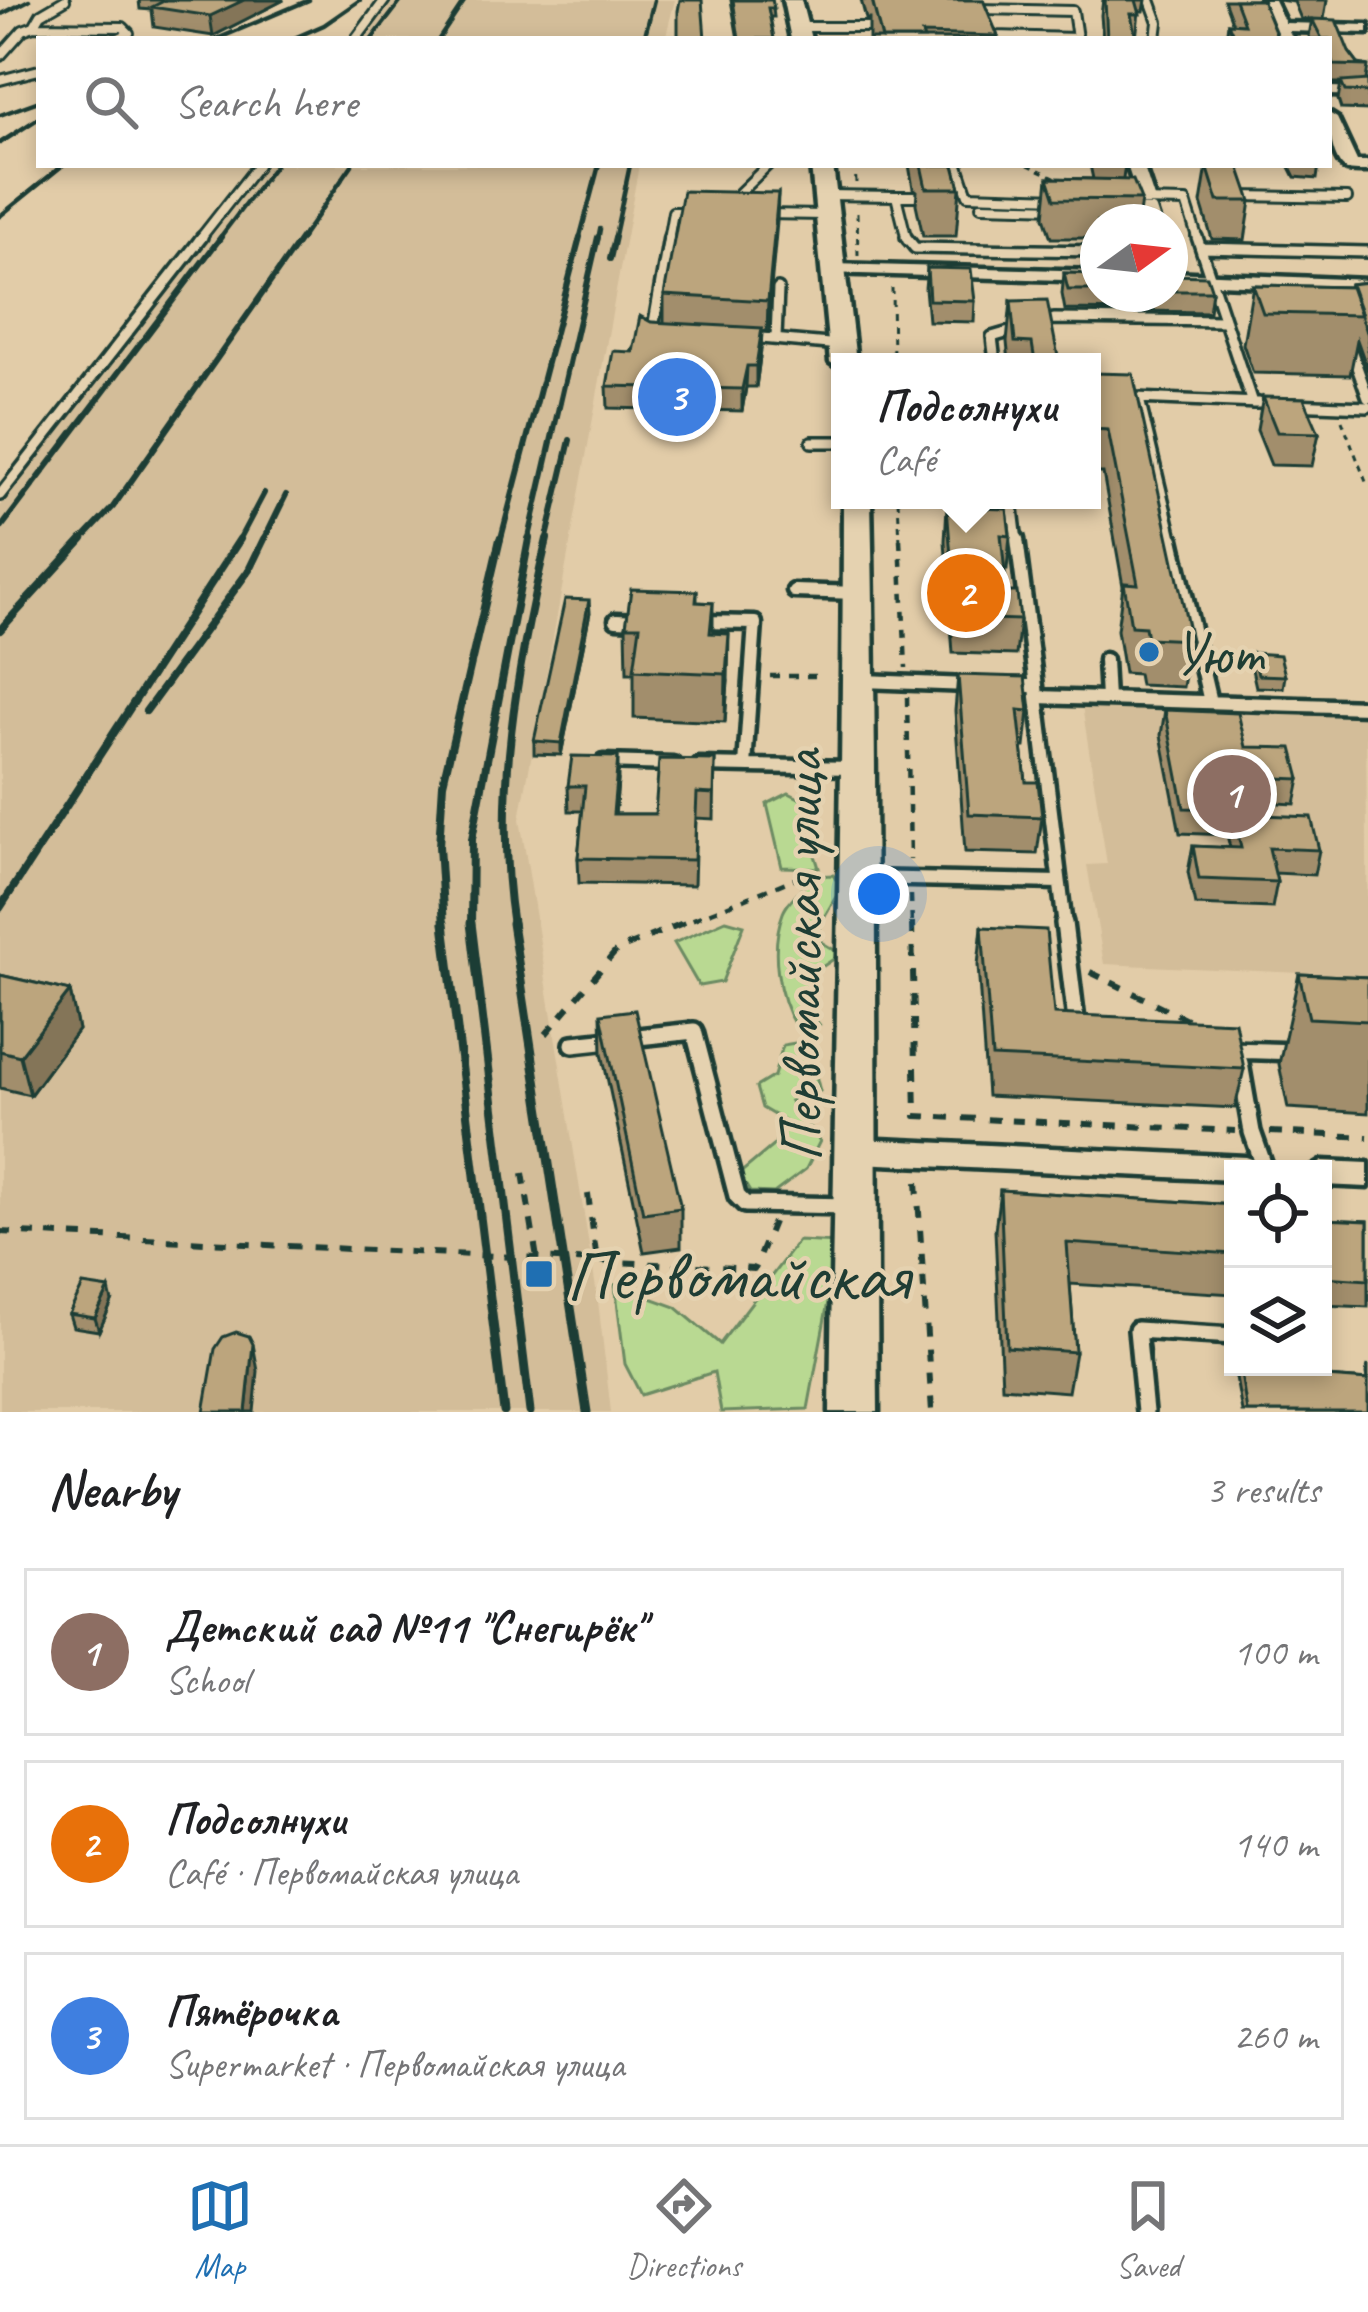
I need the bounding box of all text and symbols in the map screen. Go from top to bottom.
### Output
search box [36,36,1332,168]
icon: search [78,69,144,135]
text: Search here [174,74,357,131]
north arrow [1080,204,1188,312]
pin: 3 [638,352,716,442]
popup [831,353,1101,509]
text: Подсолнухи [876,378,1056,435]
text: Café [876,435,935,484]
pin: 2 [927,548,1005,638]
place label: Уют [1173,615,1266,691]
marker: Уют [1136,639,1162,665]
street label: Первомайская улица [763,746,839,1162]
pin: 1 [1193,749,1271,839]
your location [849,864,909,924]
map controls [1224,1160,1332,1376]
button: locate [1224,1160,1332,1268]
place label: Первомайская [566,1230,914,1321]
marker: Первомайская [523,1258,555,1290]
button: layers [1224,1268,1332,1376]
text: Nearby [48,1458,176,1522]
text: 3 results [1206,1466,1320,1515]
text: Детский сад №11 "Снегирёк" [165,1599,645,1656]
text: 1 [81,1628,99,1677]
text: 100 m [1233,1628,1317,1677]
text: School [165,1656,249,1705]
text: Подсолнухи [165,1791,345,1848]
text: 2 [81,1820,99,1869]
text: 140 m [1233,1820,1317,1869]
text: Café · Первомайская улица [165,1848,518,1897]
text: Пятёрочка [165,1983,337,2040]
text: 3 [81,2012,99,2061]
text: 260 m [1233,2012,1317,2061]
text: Supermarket · Первомайская улица [165,2040,624,2089]
tab: Map [187,2173,253,2287]
tab: Directions [627,2173,741,2287]
tab: Saved [1115,2173,1181,2287]

